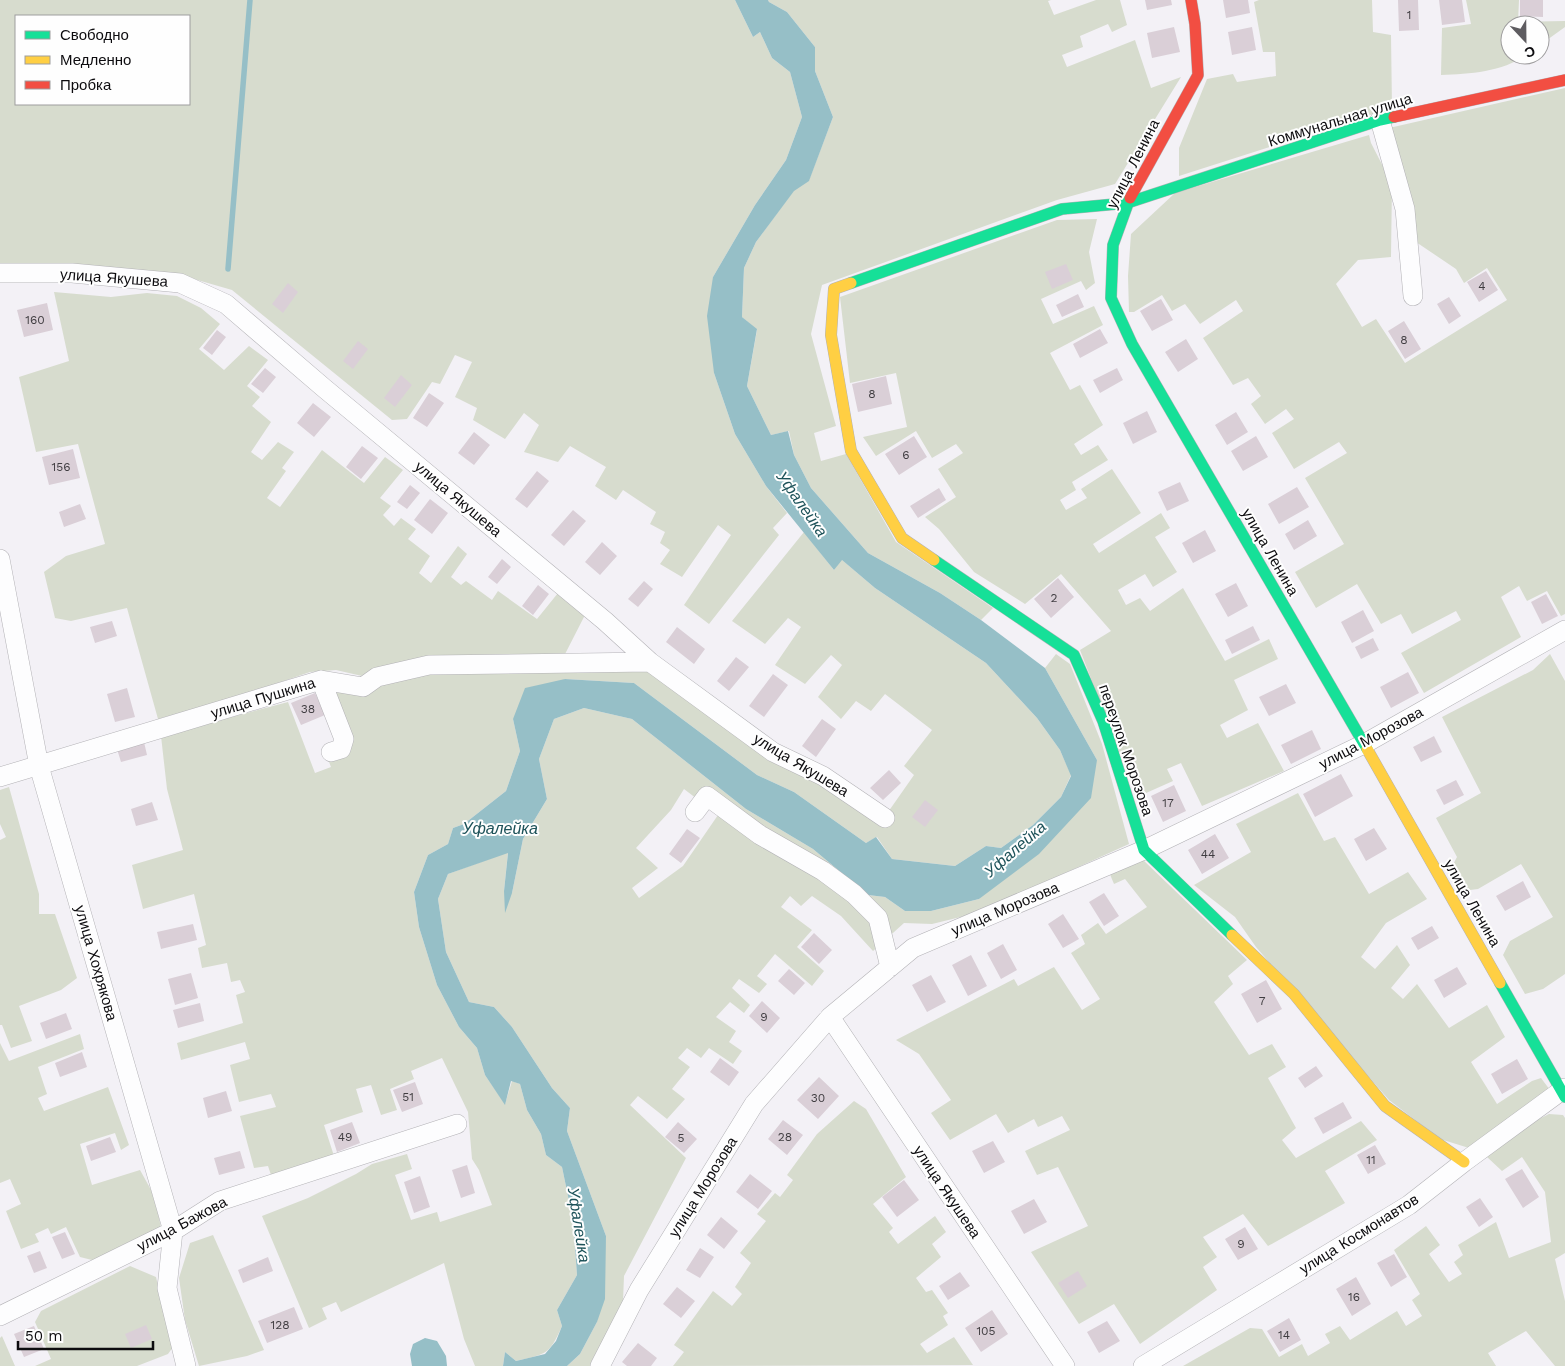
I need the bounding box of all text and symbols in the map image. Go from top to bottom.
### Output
house number: 1 [1407,8,1411,22]
legend [15,15,190,105]
north arrow [1500,15,1550,65]
text: Свободно [60,26,129,44]
text: С [1522,43,1538,61]
text: Медленно [60,51,131,69]
text: Пробка [60,76,112,94]
street label: Коммунальная улица [1266,89,1415,150]
street label: улица Ленина [1103,116,1164,212]
street label: улица Якушева [60,265,169,291]
house number: 4 [1478,279,1486,293]
house number: 160 [25,313,45,327]
house number: 8 [1400,333,1408,347]
house number: 8 [868,387,876,401]
house number: 6 [902,448,910,462]
street label: улица Якушева [411,457,506,541]
house number: 156 [52,460,70,474]
water label: Уфалейка [772,467,832,540]
street label: улица Ленина [1238,505,1303,599]
house number: 2 [1051,591,1058,605]
street label: улица Пушкина [209,673,318,722]
street label: переулок Морозова [1095,682,1157,819]
house number: 38 [301,702,315,716]
street label: улица Морозова [1316,703,1427,773]
street label: улица Якушева [750,729,852,801]
house number: 17 [1162,796,1174,810]
water label: Уфалейка [979,817,1050,882]
water label: Уфалейка [461,819,538,838]
house number: 44 [1201,847,1215,861]
street label: улица Ленина [1440,856,1505,950]
street label: улица Морозова [949,878,1062,940]
street label: улица Хохрякова [71,903,121,1023]
house number: 7 [1259,994,1266,1008]
house number: 9 [760,1010,768,1024]
house number: 51 [402,1090,414,1104]
house number: 30 [811,1091,825,1105]
house number: 49 [338,1130,352,1144]
house number: 28 [778,1130,792,1144]
house number: 5 [678,1131,685,1145]
street label: улица Морозова [665,1133,741,1241]
street label: улица Якушева [909,1142,985,1242]
house number: 11 [1366,1153,1376,1167]
water label: Уфалейка [564,1185,594,1264]
street label: улица Космонавтов [1296,1190,1422,1278]
street label: улица Бажова [134,1192,231,1255]
house number: 9 [1237,1237,1245,1251]
house number: 16 [1348,1290,1360,1304]
scale bar [18,1318,152,1350]
house number: 128 [270,1318,290,1332]
house number: 105 [976,1324,996,1338]
text: 50 m [25,1327,62,1345]
house number: 14 [1278,1328,1290,1342]

